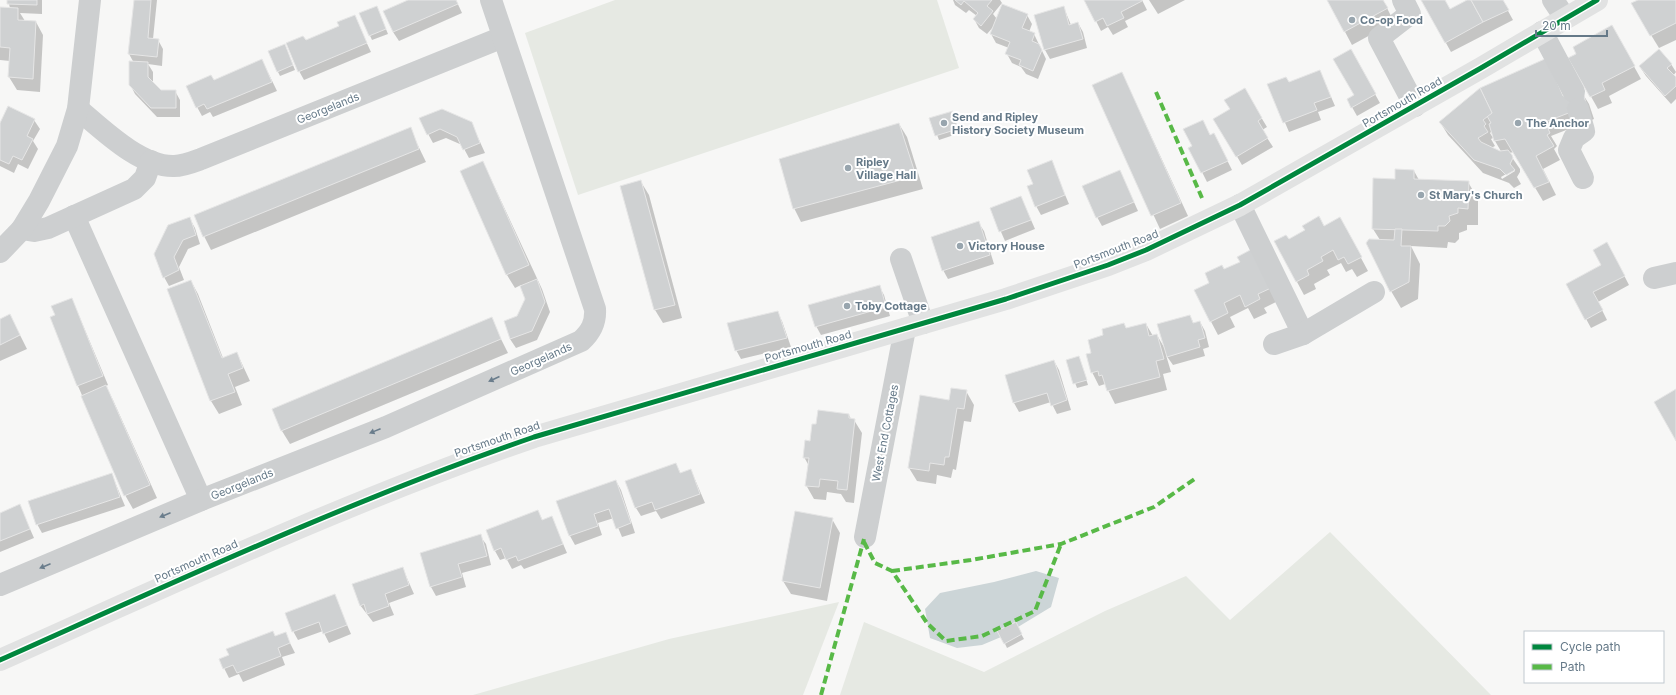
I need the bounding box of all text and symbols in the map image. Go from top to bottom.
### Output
scale bar [1536,12,1607,38]
place label: Co-op Food [1360,13,1423,27]
marker: Co-op Food [1347,15,1357,25]
text: 20 m [1542,18,1571,33]
street label: Portsmouth Road [1360,74,1444,130]
street label: Georgelands [295,89,361,127]
place label: Send and Ripley History Society Museum [952,110,1084,137]
place label: The Anchor [1526,116,1589,130]
marker: Send and Ripley History Society Museum [939,118,949,128]
marker: The Anchor [1513,118,1523,128]
place label: Ripley Village Hall [856,155,916,182]
marker: Ripley Village Hall [843,163,853,173]
place label: St Mary's Church [1429,188,1523,202]
marker: St Mary's Church [1416,190,1426,200]
street label: Portsmouth Road [1072,226,1160,272]
place label: Victory House [968,239,1045,253]
marker: Victory House [955,241,965,251]
place label: Toby Cottage [855,299,927,313]
marker: Toby Cottage [842,301,852,311]
street label: Portsmouth Road [763,327,853,365]
street label: Georgelands [508,339,574,379]
one-way arrow [489,376,500,382]
street label: West End Cottages [869,383,901,483]
street label: Portsmouth Road [452,418,542,460]
one-way arrow [369,428,380,434]
street label: Georgelands [209,465,275,503]
one-way arrow [160,512,171,518]
street label: Portsmouth Road [152,536,240,586]
one-way arrow [39,563,51,569]
legend [1524,631,1664,683]
text: Cycle path [1560,639,1621,654]
text: Path [1560,659,1585,674]

